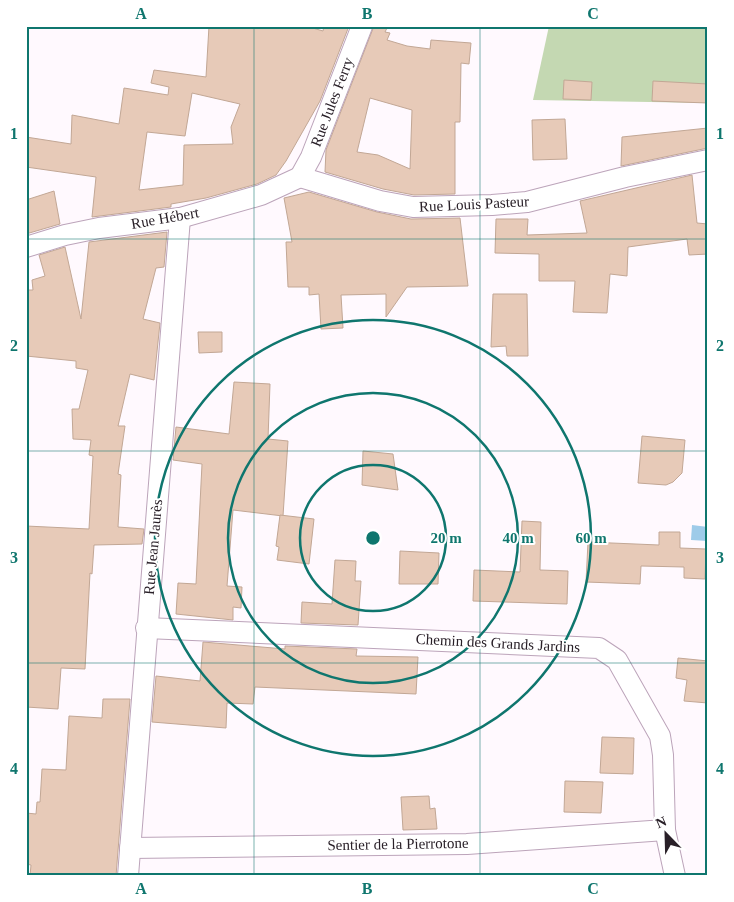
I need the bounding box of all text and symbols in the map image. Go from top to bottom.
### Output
text: A [135,5,147,22]
text: B [362,5,373,22]
text: C [587,5,599,22]
street label: Rue Jules Ferry [308,55,357,149]
text: 1 [10,125,18,142]
text: 1 [716,125,724,142]
street label: Rue Louis Pasteur [419,193,529,215]
street label: Rue Hébert [130,204,201,232]
text: 2 [10,337,18,354]
text: 2 [716,337,724,354]
street label: Rue Jean Jaurès [141,498,165,595]
centre of rings [364,529,382,547]
text: 20 m [430,530,462,546]
text: 40 m [502,530,534,546]
text: 60 m [575,530,607,546]
text: 3 [10,549,18,566]
text: 3 [716,549,724,566]
street label: Chemin des Grands Jardins [415,631,581,655]
text: 4 [10,760,18,777]
text: 4 [716,760,724,777]
north arrow [642,810,692,860]
text: N [654,814,669,831]
street label: Sentier de la Pierrotone [327,835,469,853]
text: A [135,880,147,897]
text: B [362,880,373,897]
text: C [587,880,599,897]

